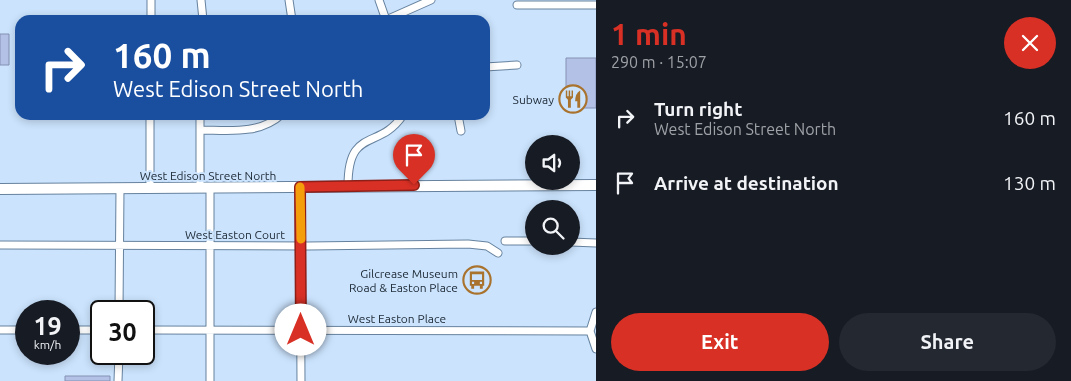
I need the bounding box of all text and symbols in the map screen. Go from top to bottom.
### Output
text: 1 min [611,17,687,51]
button: close [1004,17,1056,69]
icon: right [30,35,95,100]
text: 160 m [113,35,211,75]
text: 290 m · 15:07 [611,53,707,71]
text: West Edison Street North [113,76,363,101]
restaurant icon: Subway [558,84,588,114]
place label: Subway [513,93,554,106]
text: Turn right [654,98,742,120]
icon: right [611,104,639,132]
text: 160 m [1003,107,1056,129]
text: West Edison Street North [654,120,836,138]
pin [393,134,435,185]
map controls [525,135,580,255]
button: sound [525,135,580,190]
icon: arrive [400,141,428,169]
street label: West Edison Street North [140,169,276,182]
icon: arrive [611,169,639,197]
text: Arrive at destination [654,172,839,194]
text: 130 m [1003,172,1056,194]
button: search [525,200,580,255]
street label: West Easton Court [185,228,285,241]
bus stop icon: Gilcrease Museum Road & Easton Place [462,265,492,295]
place label: Gilcrease Museum Road & Easton Place [349,267,458,294]
speed limit sign: 30 [90,300,155,365]
position arrow [274,303,326,355]
text: 19 [33,312,62,340]
street label: West Easton Place [348,312,446,325]
button: Exit [611,313,829,371]
button: Share [839,313,1056,371]
text: km/h [34,338,61,351]

